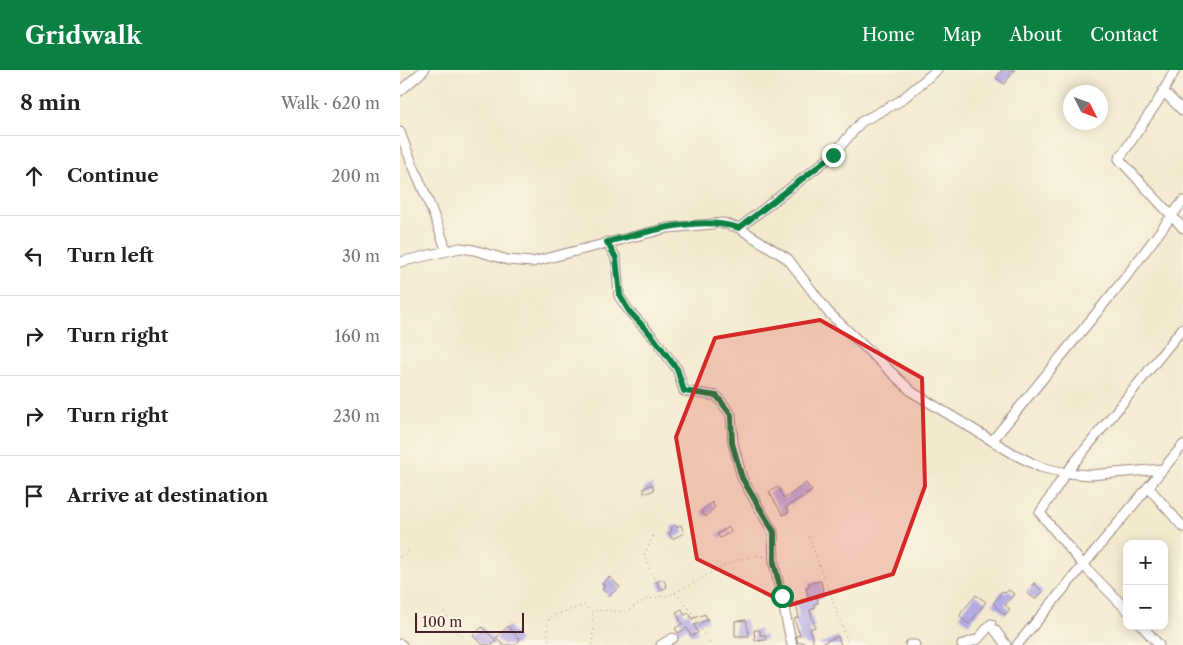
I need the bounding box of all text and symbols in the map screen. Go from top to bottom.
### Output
text: Gridwalk [25,21,142,50]
text: Home [862,24,915,46]
text: Map [943,24,981,46]
text: About [1009,24,1062,46]
text: Contact [1090,24,1158,46]
north arrow [1063,85,1108,130]
text: 8 min [20,90,81,115]
text: Walk · 620 m [281,93,380,113]
route end [822,144,845,167]
icon: ahead [20,162,48,190]
text: Continue [67,164,159,187]
text: 200 m [331,166,380,186]
icon: left [20,242,48,270]
text: Turn left [67,244,154,267]
text: 30 m [342,246,380,266]
icon: right [20,322,48,350]
text: Turn right [67,324,168,347]
text: 160 m [335,326,380,346]
icon: right [20,402,48,430]
text: Turn right [67,404,168,427]
text: 230 m [333,406,380,426]
icon: arrive [20,482,48,510]
text: Arrive at destination [67,484,268,507]
map controls [1123,540,1168,630]
button: + [1123,540,1168,585]
route start [771,585,794,608]
button: − [1123,585,1168,630]
scale bar [415,610,524,633]
text: 100 m [422,613,462,631]

